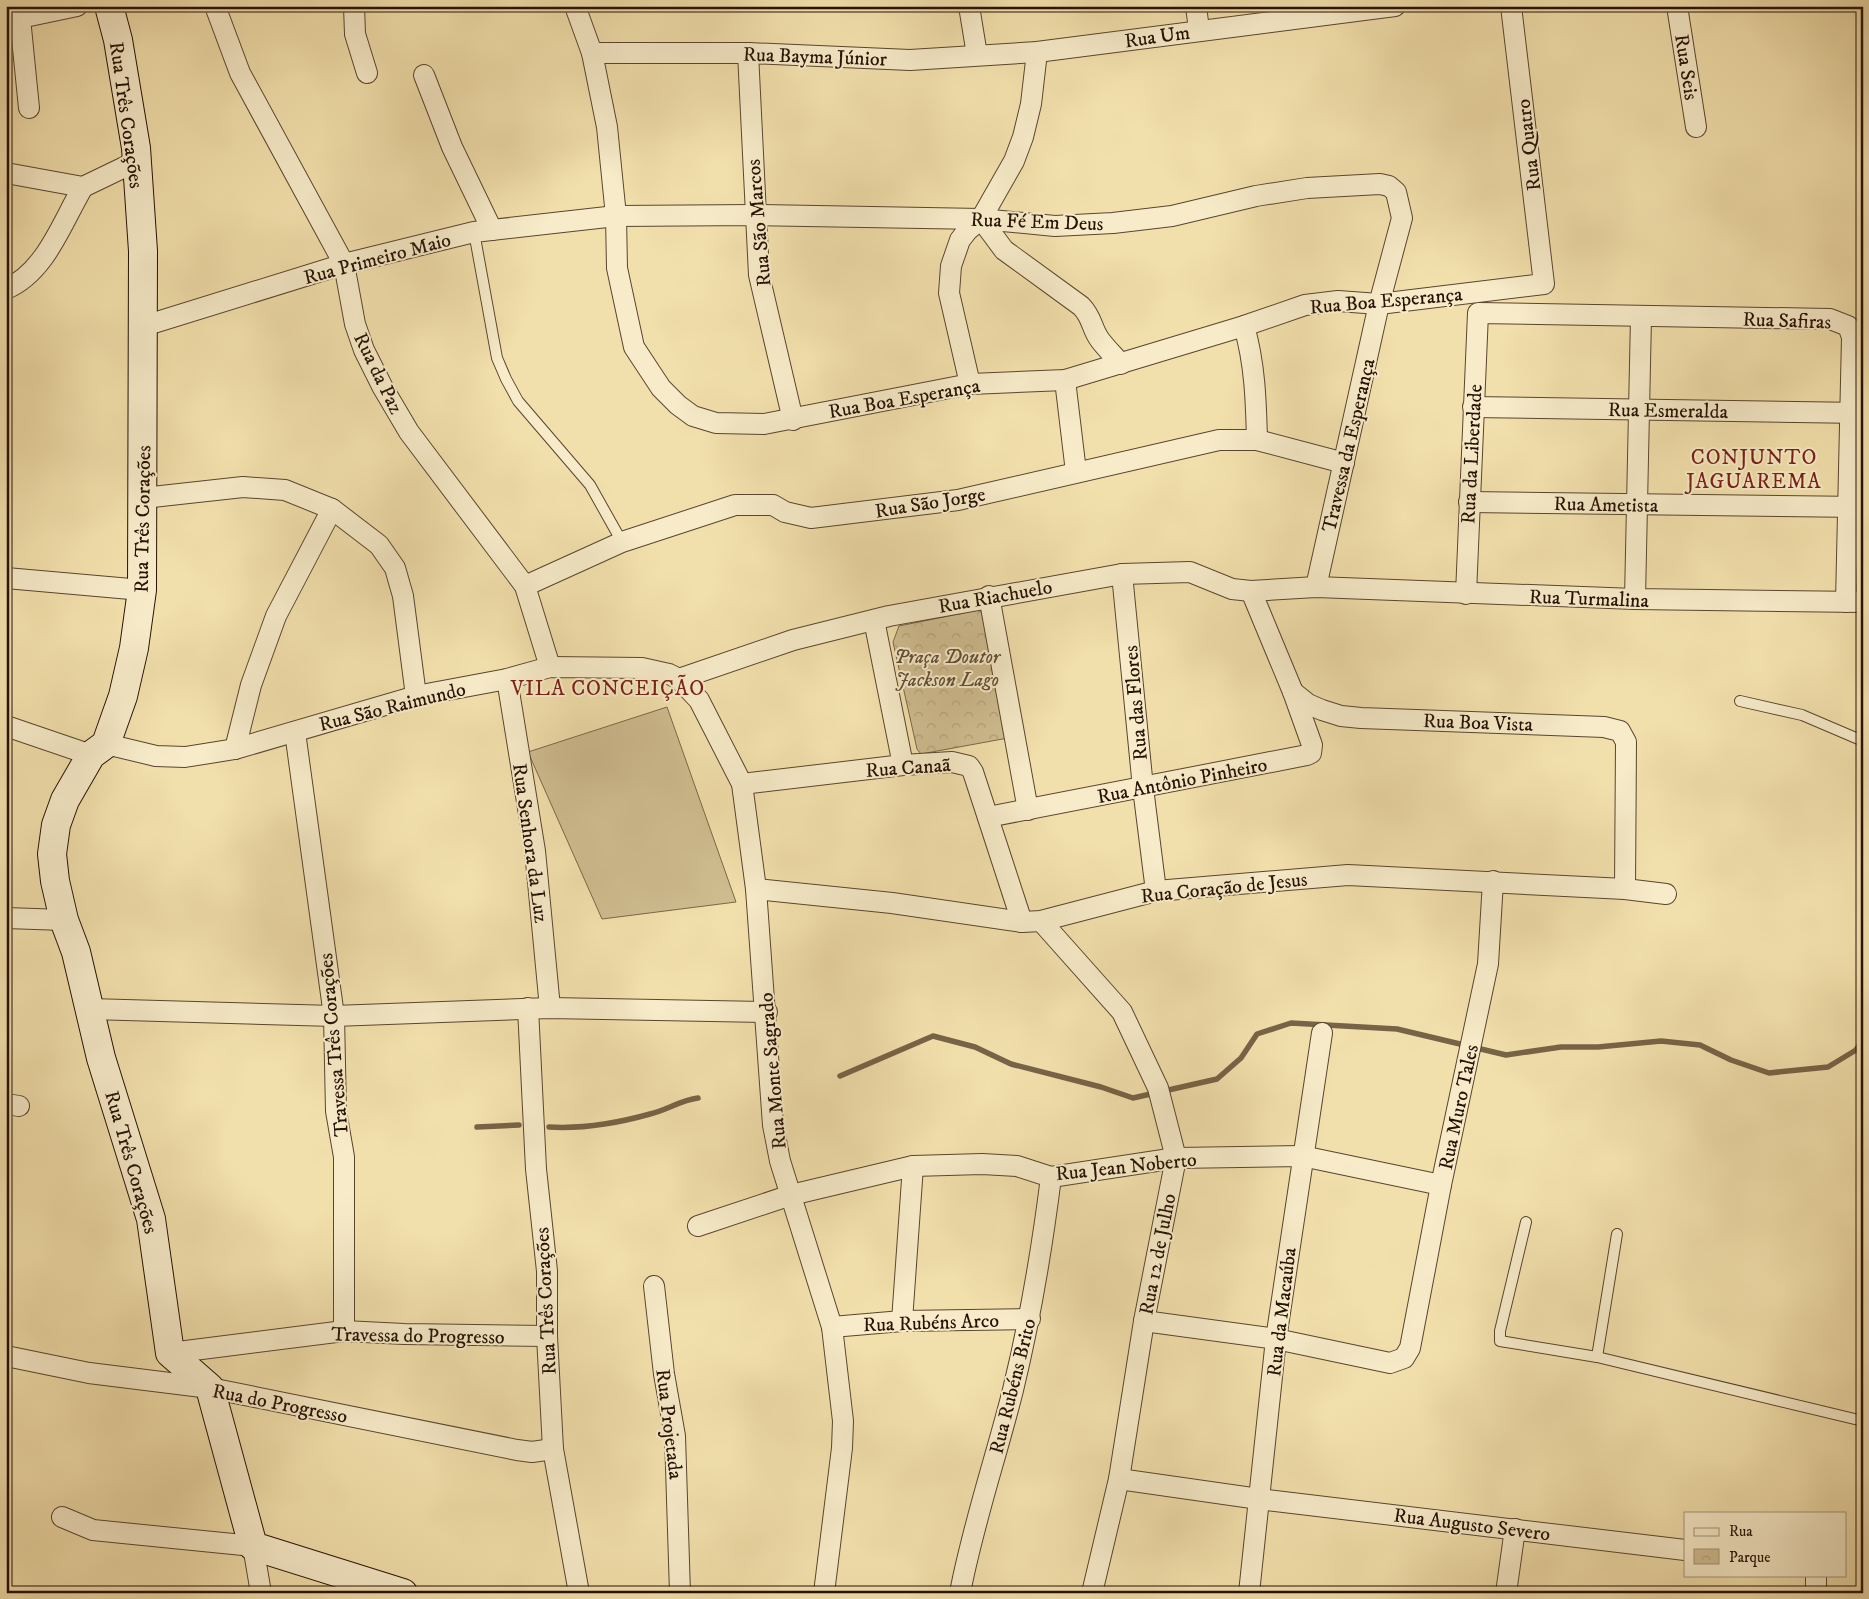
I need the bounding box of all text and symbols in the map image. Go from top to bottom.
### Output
street label: Rua Um [1123,21,1192,54]
street label: Rua Seis [1668,33,1703,102]
street label: Rua Três Corações [103,40,148,190]
street label: Rua Bayma Júnior [743,42,888,73]
street label: Rua Quatro [1511,97,1548,192]
street label: Rua São Marcos [741,158,778,288]
street label: Rua Fé Em Deus [970,208,1104,237]
street label: Rua Primeiro Maio [301,228,454,291]
street label: Rua Boa Esperança [1309,282,1464,321]
street label: Rua Safiras [1742,307,1832,336]
street label: Rua da Paz [347,329,408,419]
street label: Travessa da Esperança [1317,356,1382,535]
street label: Rua Boa Esperança [827,374,983,425]
street label: Rua da Liberdade [1456,384,1489,525]
street label: Rua Esmeralda [1608,398,1729,425]
street label: Rua Três Corações [130,445,157,593]
district label: CONJUNTO JAGUAREMA [1684,445,1822,495]
street label: Rua São Jorge [873,482,987,525]
street label: Rua Ametista [1553,492,1659,519]
street label: Rua Riachuelo [936,575,1054,620]
street label: Rua Turmalina [1528,585,1650,614]
street label: Rua das Flores [1119,644,1154,761]
park label: Praça Doutor Jackson Lago [894,645,1002,693]
district label: VILA CONCEIÇÃO [510,674,705,702]
street label: Rua São Raimundo [316,677,468,738]
street label: Rua Boa Vista [1422,709,1534,738]
street label: Rua Canaã [865,753,952,784]
street label: Rua Antônio Pinheiro [1095,753,1269,810]
street label: Rua Senhora da Luz [506,762,553,925]
street label: Rua Coração de Jesus [1140,867,1309,910]
street label: Travessa Três Corações [314,952,355,1138]
street label: Rua Monte Sagrado [754,992,793,1150]
street label: Rua Muro Tales [1434,1042,1485,1172]
street label: Rua Três Corações [98,1088,163,1237]
street label: Rua Jean Noberto [1054,1148,1198,1187]
street label: Rua 12 de Julho [1134,1191,1182,1317]
street label: Rua Três Corações [530,1226,563,1375]
street label: Rua da Macaúba [1262,1246,1303,1378]
street label: Rua Rubéns Arco [863,1309,1000,1338]
street label: Rua Rubéns Brito [985,1316,1042,1457]
street label: Travessa do Progresso [331,1322,505,1351]
street label: Rua Projetada [649,1368,688,1481]
street label: Rua do Progresso [210,1379,349,1430]
street label: Rua Augusto Severo [1392,1503,1552,1547]
legend [1684,1512,1846,1576]
text: Rua [1729,1522,1753,1541]
text: Parque [1729,1548,1770,1567]

